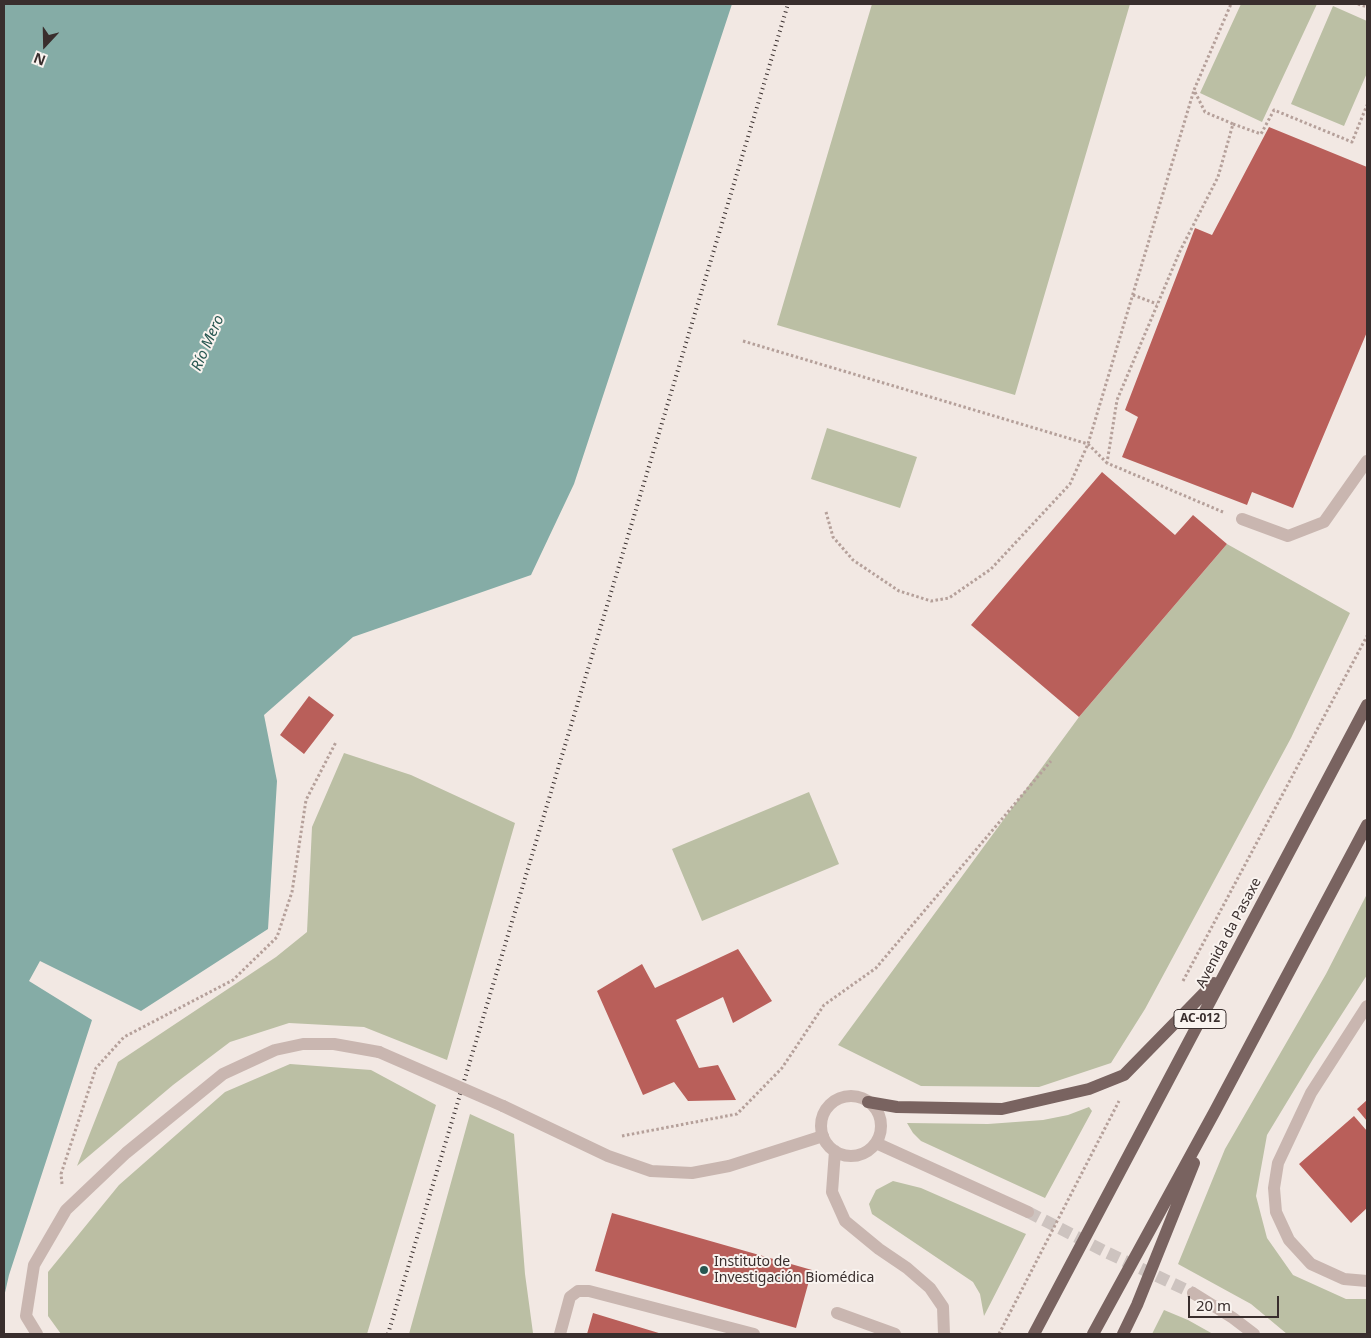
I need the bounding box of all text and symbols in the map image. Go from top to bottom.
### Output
north arrow [20,20,70,70]
text: N [31,49,48,70]
water label: Río Mero [188,312,228,374]
street label: Avenida da Pasaxe [1193,875,1265,991]
road number: AC-012 [1174,1010,1226,1028]
place label: Instituto de Investigación Biomédica [714,1254,874,1286]
marker: Instituto de Investigación Biomédica [698,1264,710,1276]
scale bar [1191,1286,1282,1318]
text: 20 m [1196,1295,1231,1315]

